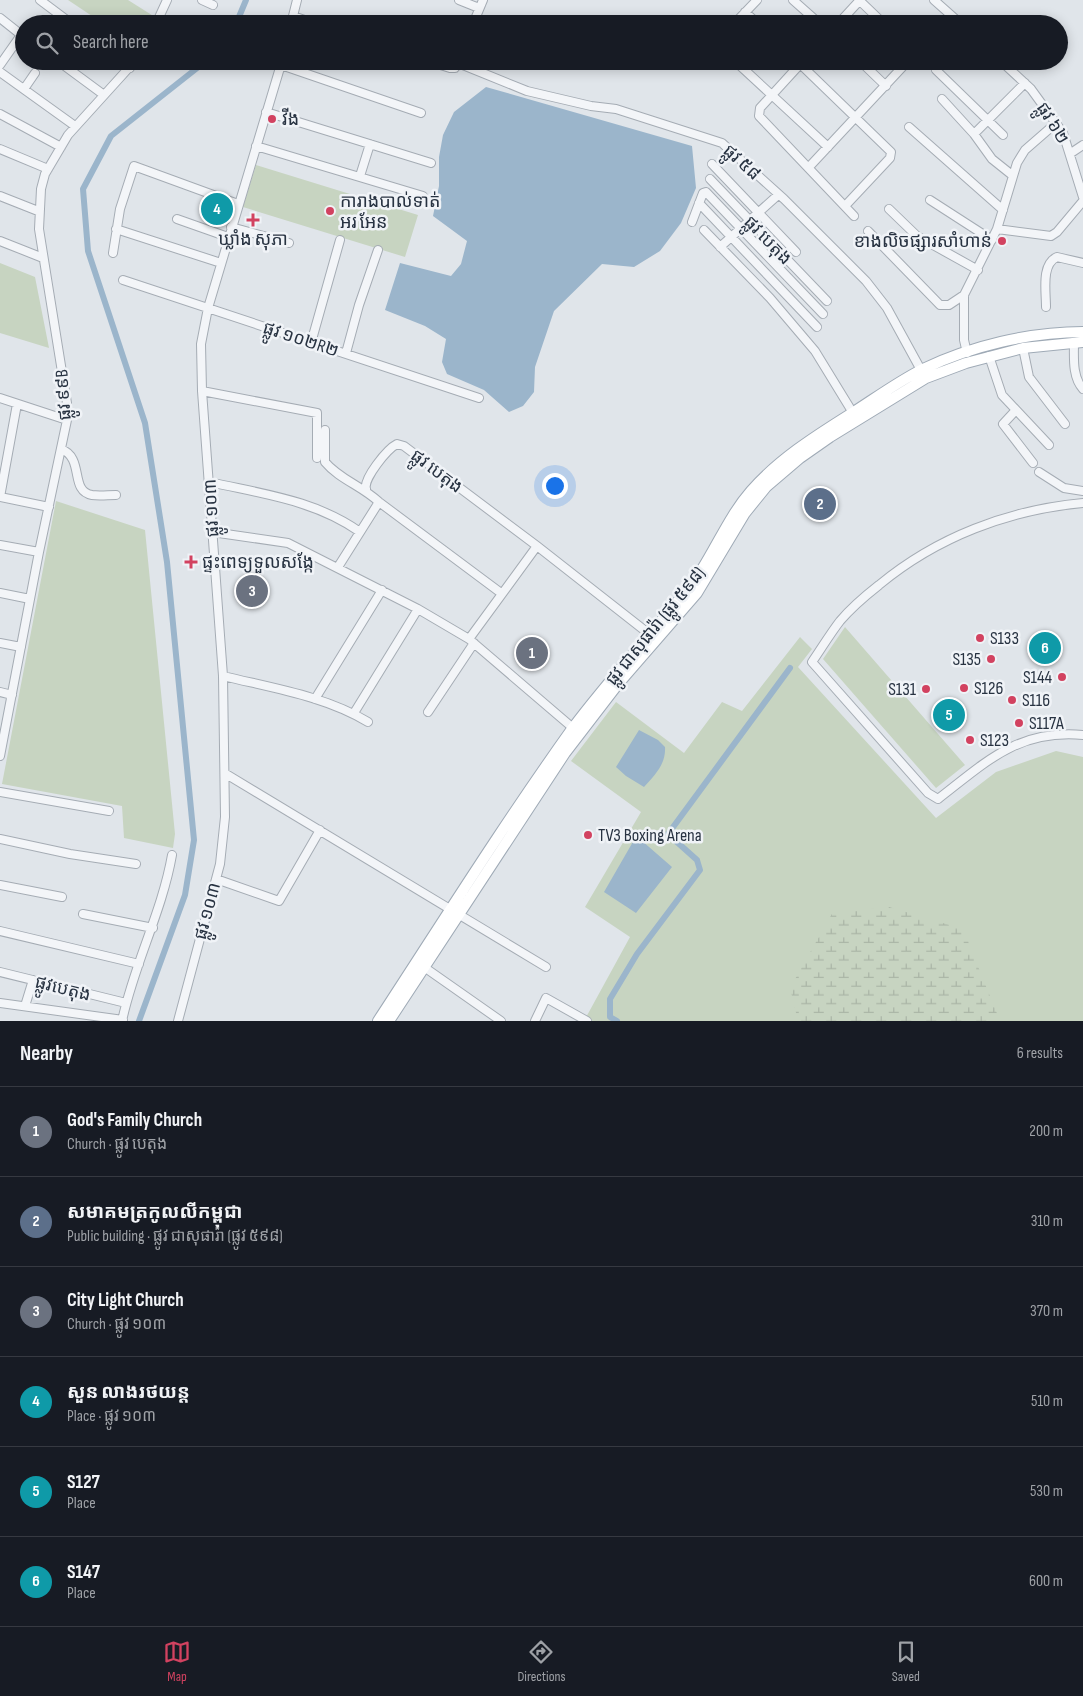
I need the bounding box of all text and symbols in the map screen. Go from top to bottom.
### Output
search box [15,15,1068,70]
icon: search [33,29,61,57]
text: Search here [73,31,149,54]
street label: ផ្លូវ ៦២ [1027,99,1073,151]
place label: វីង [281,107,299,130]
marker: វីង [266,113,278,125]
street label: ផ្លូវ ៥៨ [715,140,765,189]
pin: 4 [201,190,233,228]
place label: ការាងបាល់ទាត់ អរ អែន [340,191,440,233]
marker: ការាងបាល់ទាត់ អរ អែន [324,205,336,217]
street label: ផ្លូវ បេតុង [736,212,796,273]
marker: ឃ្លាំង សុភា [247,214,259,226]
place label: ឃ្លាំង សុភា [218,229,288,251]
place label: ខាងលិចផ្សារសាំហាន់ [854,231,992,252]
marker: ខាងលិចផ្សារសាំហាន់ [996,235,1008,247]
street label: ផ្លូវ ១០២R២ [259,317,341,367]
street label: ផ្លូវ ៩៩B [51,368,81,421]
street label: ផ្លូវ បេតុង [403,445,467,502]
your location [542,473,568,499]
street label: ផ្លូវ ១០៣ [199,478,229,538]
pin: 2 [804,485,836,523]
place label: ផ្ទះពេទ្យទួលសង្កែ [202,552,314,573]
marker: ផ្ទះពេទ្យទួលសង្កែ [184,555,198,569]
street label: ផ្លូវ ជាសុផារ៉ា (ផ្លូវ ៥៩៨) [601,563,714,693]
pin: 3 [236,572,268,610]
place label: S133 [990,628,1019,649]
pin: 6 [1029,629,1061,667]
marker: S133 [974,632,986,644]
pin: 1 [516,634,548,672]
place label: S135 [952,649,981,670]
marker: S135 [985,653,997,665]
place label: S144 [1023,667,1052,688]
marker: S144 [1056,671,1068,683]
place label: S126 [974,678,1003,699]
place label: S131 [888,679,917,700]
marker: S126 [958,682,970,694]
marker: S131 [920,683,932,695]
place label: S116 [1022,690,1050,711]
marker: S116 [1006,694,1018,706]
pin: 5 [933,696,965,734]
place label: S117A [1029,713,1064,734]
marker: S117A [1013,717,1025,729]
place label: S123 [980,730,1009,751]
marker: S123 [964,734,976,746]
place label: TV3 Boxing Arena [598,825,702,846]
marker: TV3 Boxing Arena [582,829,594,841]
street label: ផ្លូវ ១០៣ [190,880,230,943]
street label: ផ្លូវបេតុង [32,971,93,1011]
text: Nearby [20,1041,73,1066]
text: 6 results [1017,1044,1063,1063]
text: God's Family Church [67,1109,202,1132]
text: 1 [33,1122,39,1141]
text: 200 m [1029,1122,1063,1141]
text: Church · ផ្លូវ បេតុង [67,1135,167,1154]
text: សមាគមត្រកូលលីកម្ពុជា [67,1201,242,1224]
text: 2 [32,1212,40,1231]
text: 310 m [1031,1212,1063,1231]
text: Public building · ផ្លូវ ជាសុផារ៉ា (ផ្លូវ ៥៩៨) [67,1227,283,1246]
text: City Light Church [67,1289,184,1312]
text: 3 [32,1302,40,1321]
text: 370 m [1030,1302,1063,1321]
text: Church · ផ្លូវ ១០៣ [67,1315,166,1334]
text: សួន លាងរថយន្ត [67,1381,190,1404]
text: 4 [32,1392,40,1411]
text: 510 m [1031,1392,1063,1411]
text: Place · ផ្លូវ ១០៣ [67,1407,156,1426]
text: S127 [67,1471,100,1494]
text: 5 [32,1482,40,1501]
text: 530 m [1030,1482,1063,1501]
text: Place [67,1494,96,1513]
text: S147 [67,1561,100,1584]
text: 6 [32,1572,40,1591]
text: 600 m [1029,1572,1063,1591]
text: Place [67,1584,96,1603]
tab: Map [163,1638,191,1685]
tab: Directions [517,1638,566,1685]
tab: Saved [892,1638,920,1685]

